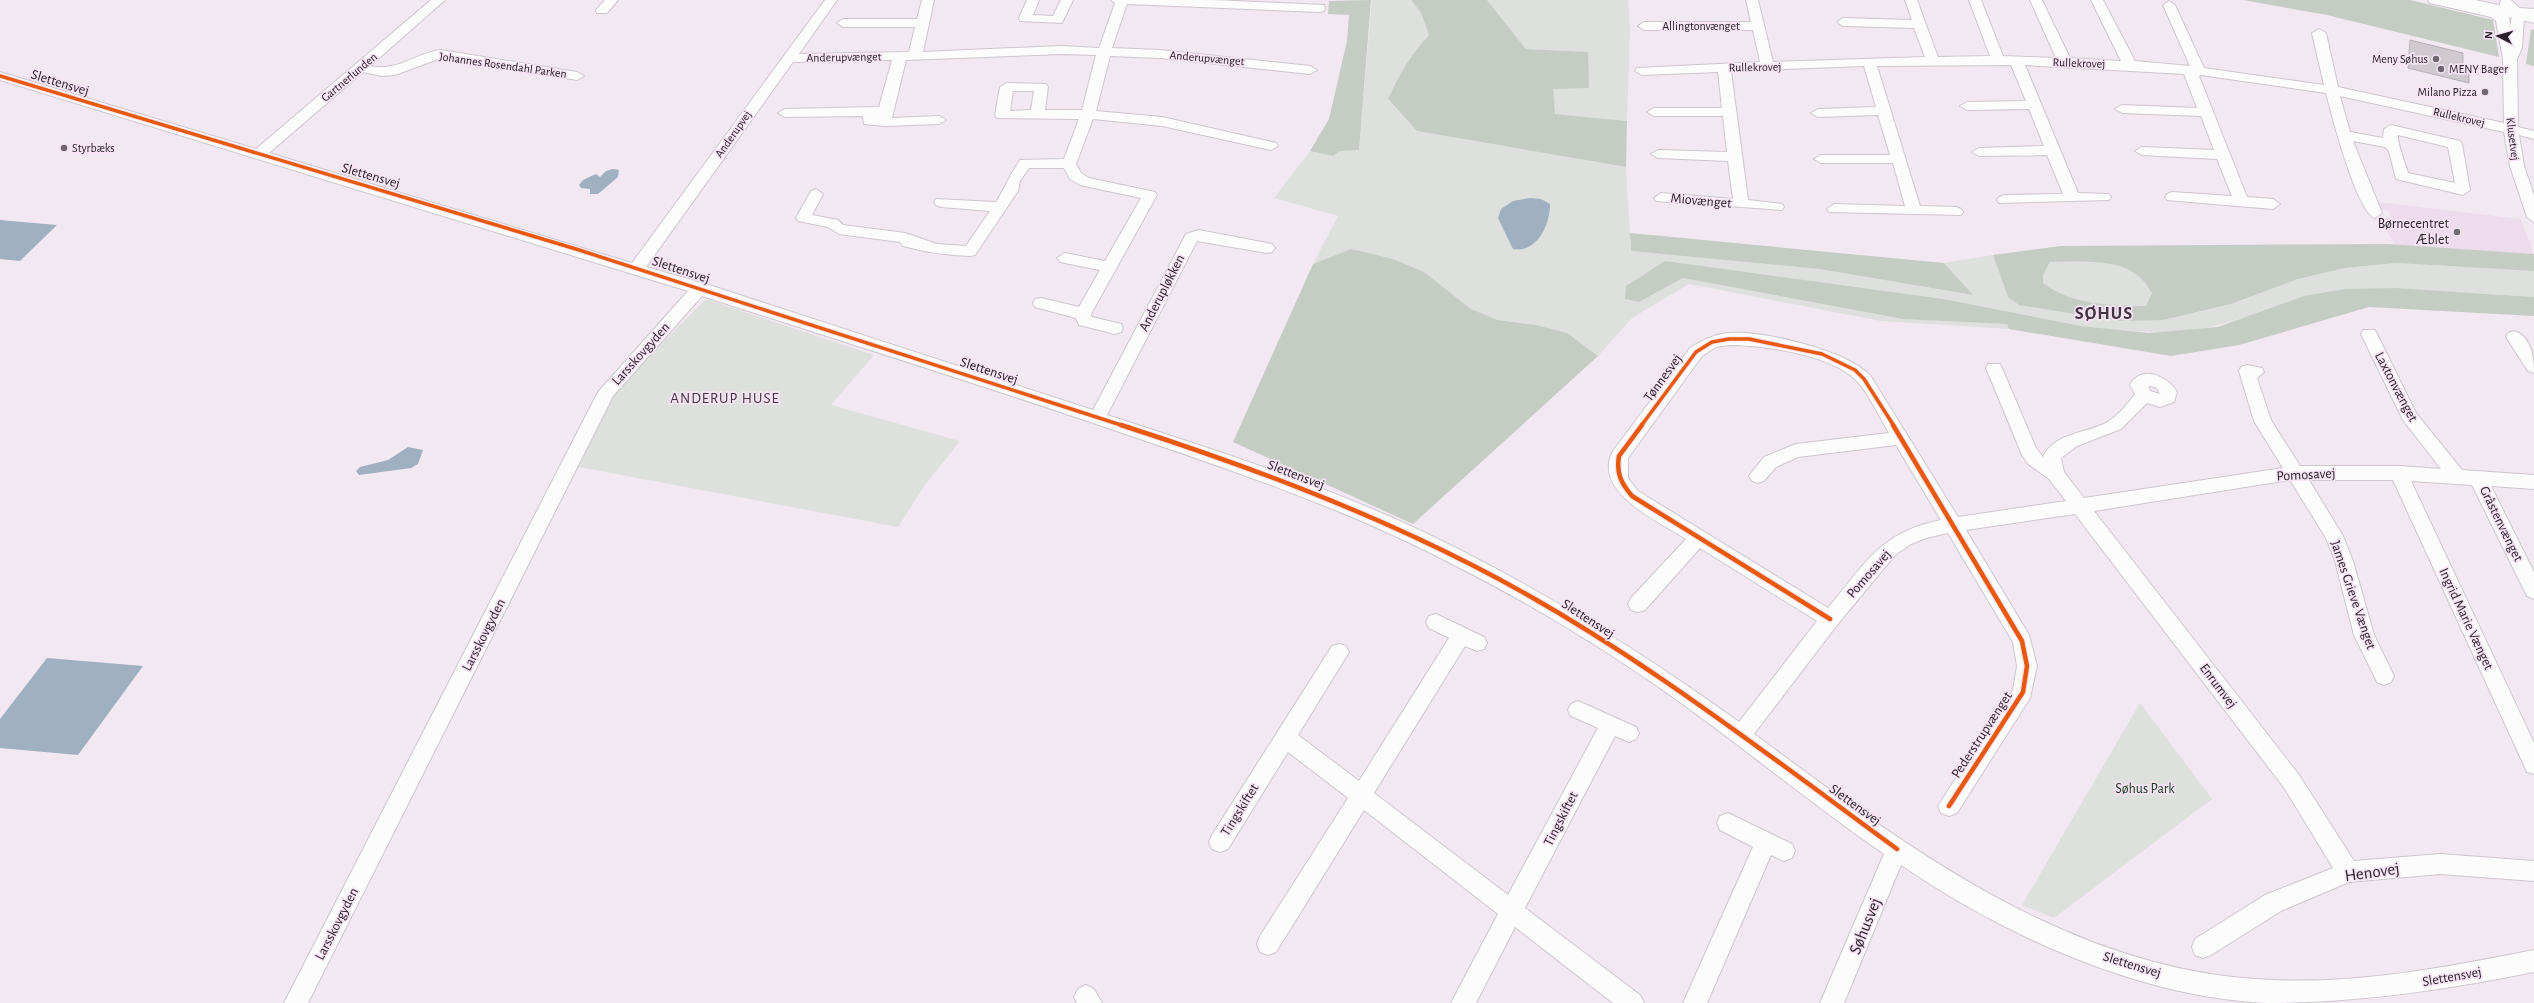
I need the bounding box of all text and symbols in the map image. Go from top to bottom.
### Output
north arrow [2478,16,2518,56]
street label: Allingtonvænget [1662,20,1740,32]
text: N [2483,31,2494,39]
street label: Anderupvænget [1169,49,1245,67]
street label: Gartnerlunden [319,50,379,104]
street label: Johannes Rosendahl Parken [438,50,568,80]
street label: Anderupvænget [806,50,882,64]
place label: Meny Søhus [2372,53,2428,66]
marker: Meny Søhus [2431,54,2441,64]
street label: Rullekrovej [2052,56,2106,71]
street label: Rullekrovej [1729,61,1781,74]
place label: MENY Bager [2449,63,2508,75]
marker: MENY Bager [2436,64,2446,74]
street label: Slettensvej [29,68,91,98]
place label: Milano Pizza [2418,86,2477,98]
marker: Milano Pizza [2480,87,2490,97]
street label: Rullekrovej [2432,105,2486,130]
street label: Anderupvej [713,108,754,160]
street label: Klusetvej [2503,117,2522,161]
place label: Styrbæks [72,142,115,155]
marker: Styrbæks [59,143,69,153]
street label: Slettensvej [340,161,402,191]
street label: Miovænget [1670,191,1733,211]
place label: Børnecentret Æblet [2378,217,2450,247]
marker: Børnecentret Æblet [2452,227,2462,237]
street label: Anderupløkken [1137,252,1187,334]
street label: Slettensvej [650,254,712,286]
district label: SØHUS [2075,305,2133,323]
street label: Larsskovgyden [609,320,673,388]
street label: Laxtonvænget [2372,350,2420,425]
street label: Tønnesvej [1641,352,1685,404]
street label: Slettensvej [958,355,1020,387]
district label: ANDERUP HUSE [670,391,780,406]
street label: Slettensvej [1266,458,1326,492]
street label: Pomosavej [2276,466,2336,484]
street label: Gråstenvænget [2477,484,2525,564]
street label: James Grieve Vænget [2328,539,2378,652]
street label: Pomosavej [1844,547,1894,601]
street label: Ingrid Marie Vænget [2436,566,2496,673]
street label: Larsskovgyden [460,597,508,673]
street label: Slettensvej [1559,597,1617,641]
street label: Enrumvej [2197,661,2239,711]
street label: Pederstrupvænget [1949,689,2015,781]
street label: Tingskiftet [1218,781,1262,839]
street label: Slettensvej [1827,782,1883,828]
park label: Søhus Park [2115,782,2175,796]
street label: Tingskiftet [1541,789,1581,848]
street label: Henovej [2343,860,2401,885]
street label: Larsskovgyden [313,886,361,962]
street label: Søhusvej [1846,895,1885,957]
street label: Slettensvej [2101,950,2163,980]
street label: Slettensvej [2421,965,2483,989]

